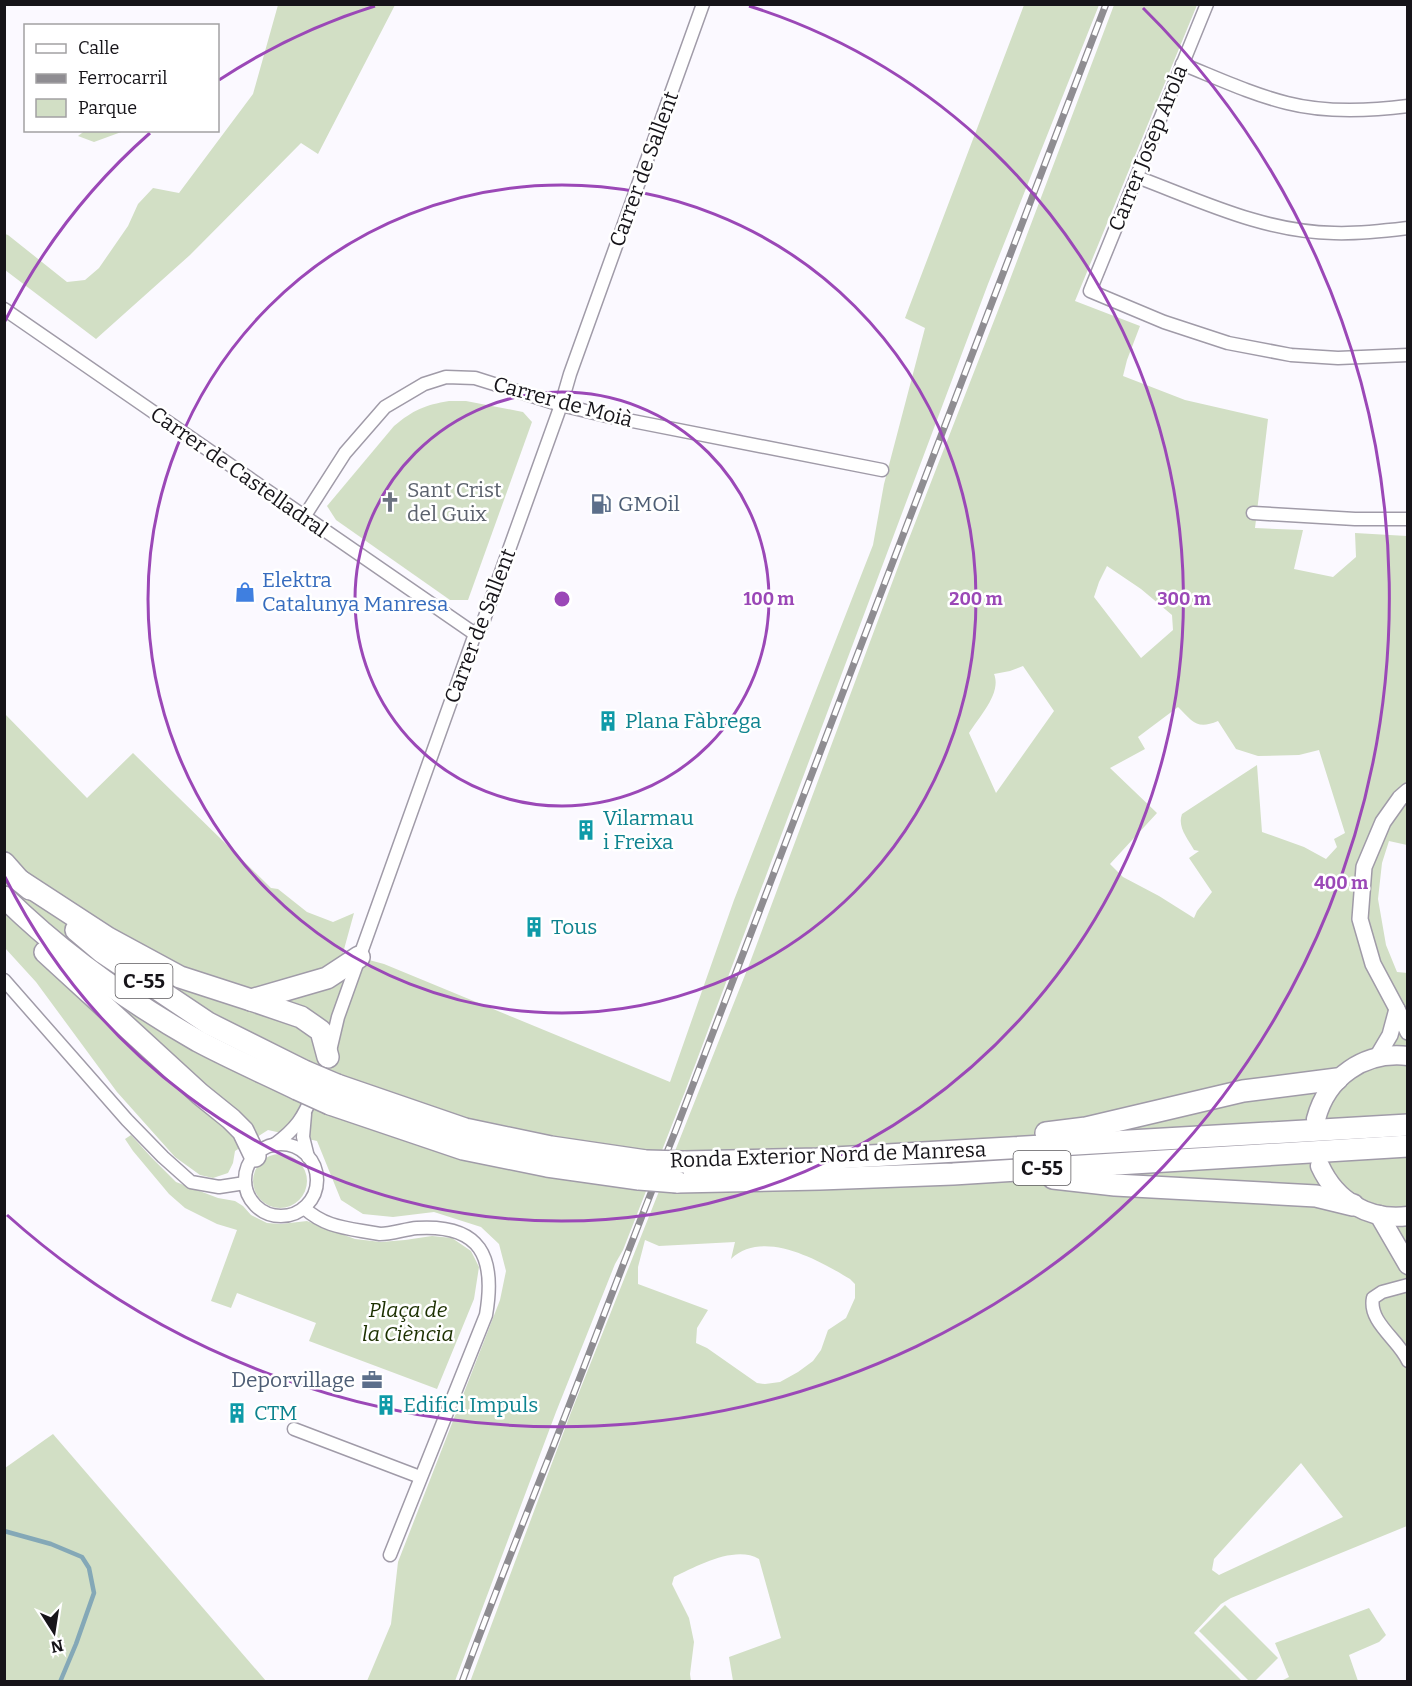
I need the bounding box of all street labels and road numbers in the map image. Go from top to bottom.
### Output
street label: Carrer Josep Arola [1103,61,1193,235]
street label: Carrer de Sallent [604,87,684,250]
street label: Carrer de Moià [490,371,636,433]
street label: Carrer de Castelladral [145,401,333,543]
street label: Carrer de Sallent [439,545,522,707]
road number: C-55 [116,964,172,998]
street label: Ronda Exterior Nord de Manresa [669,1136,987,1174]
road number: C-55 [1014,1151,1070,1185]

